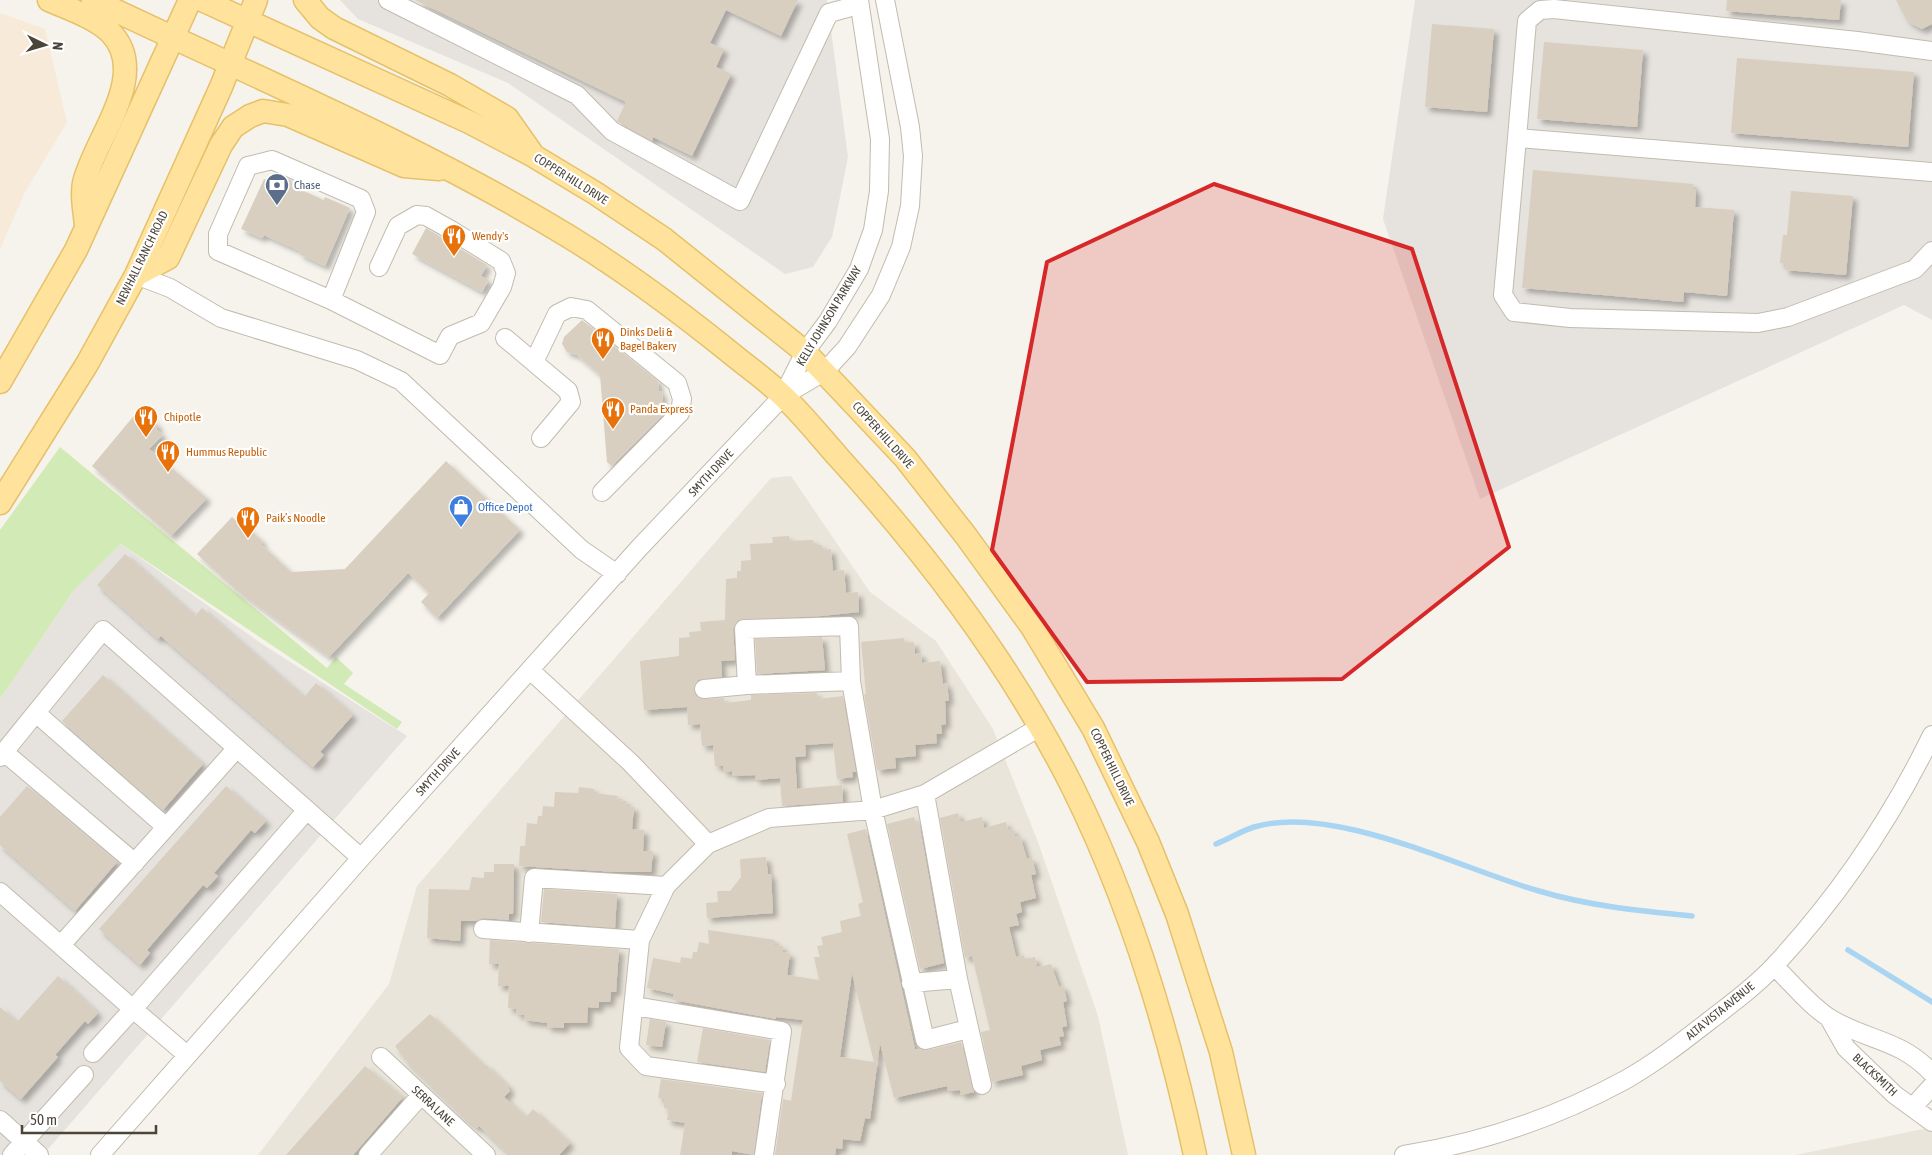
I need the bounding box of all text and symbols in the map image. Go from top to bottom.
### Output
north arrow [20,20,70,70]
text: N [50,41,66,51]
street label: COPPER HILL DRIVE [531,151,611,207]
bank icon: Chase [264,172,290,206]
place label: Chase [294,178,320,192]
street label: NEWHALL RANCH ROAD [113,208,171,307]
restaurant icon: Wendy's [441,223,467,257]
place label: Wendy's [472,229,508,243]
street label: KELLY JOHNSON PARKWAY [794,263,865,369]
place label: Dinks Deli & Bagel Bakery [620,325,677,353]
restaurant icon: Dinks Deli & Bagel Bakery [590,326,616,360]
restaurant icon: Panda Express [600,396,626,430]
street label: COPPER HILL DRIVE [850,399,916,471]
place label: Panda Express [630,402,693,416]
restaurant icon: Chipotle [133,404,159,438]
place label: Chipotle [164,410,201,424]
restaurant icon: Hummus Republic [155,439,181,473]
place label: Hummus Republic [186,445,267,459]
street label: SMYTH DRIVE [686,447,736,499]
shop icon: Office Depot [448,494,474,528]
place label: Office Depot [478,500,533,514]
restaurant icon: Paik’s Noodle [235,505,261,539]
place label: Paik’s Noodle [266,511,326,525]
street label: COPPER HILL DRIVE [1087,726,1137,808]
street label: SMYTH DRIVE [413,745,463,799]
street label: ALTA VISTA AVENUE [1683,979,1757,1043]
street label: BLACKSMITH [1850,1051,1900,1099]
street label: SERRA LANE [409,1083,457,1129]
scale bar [22,1102,156,1134]
text: 50 m [30,1111,57,1128]

